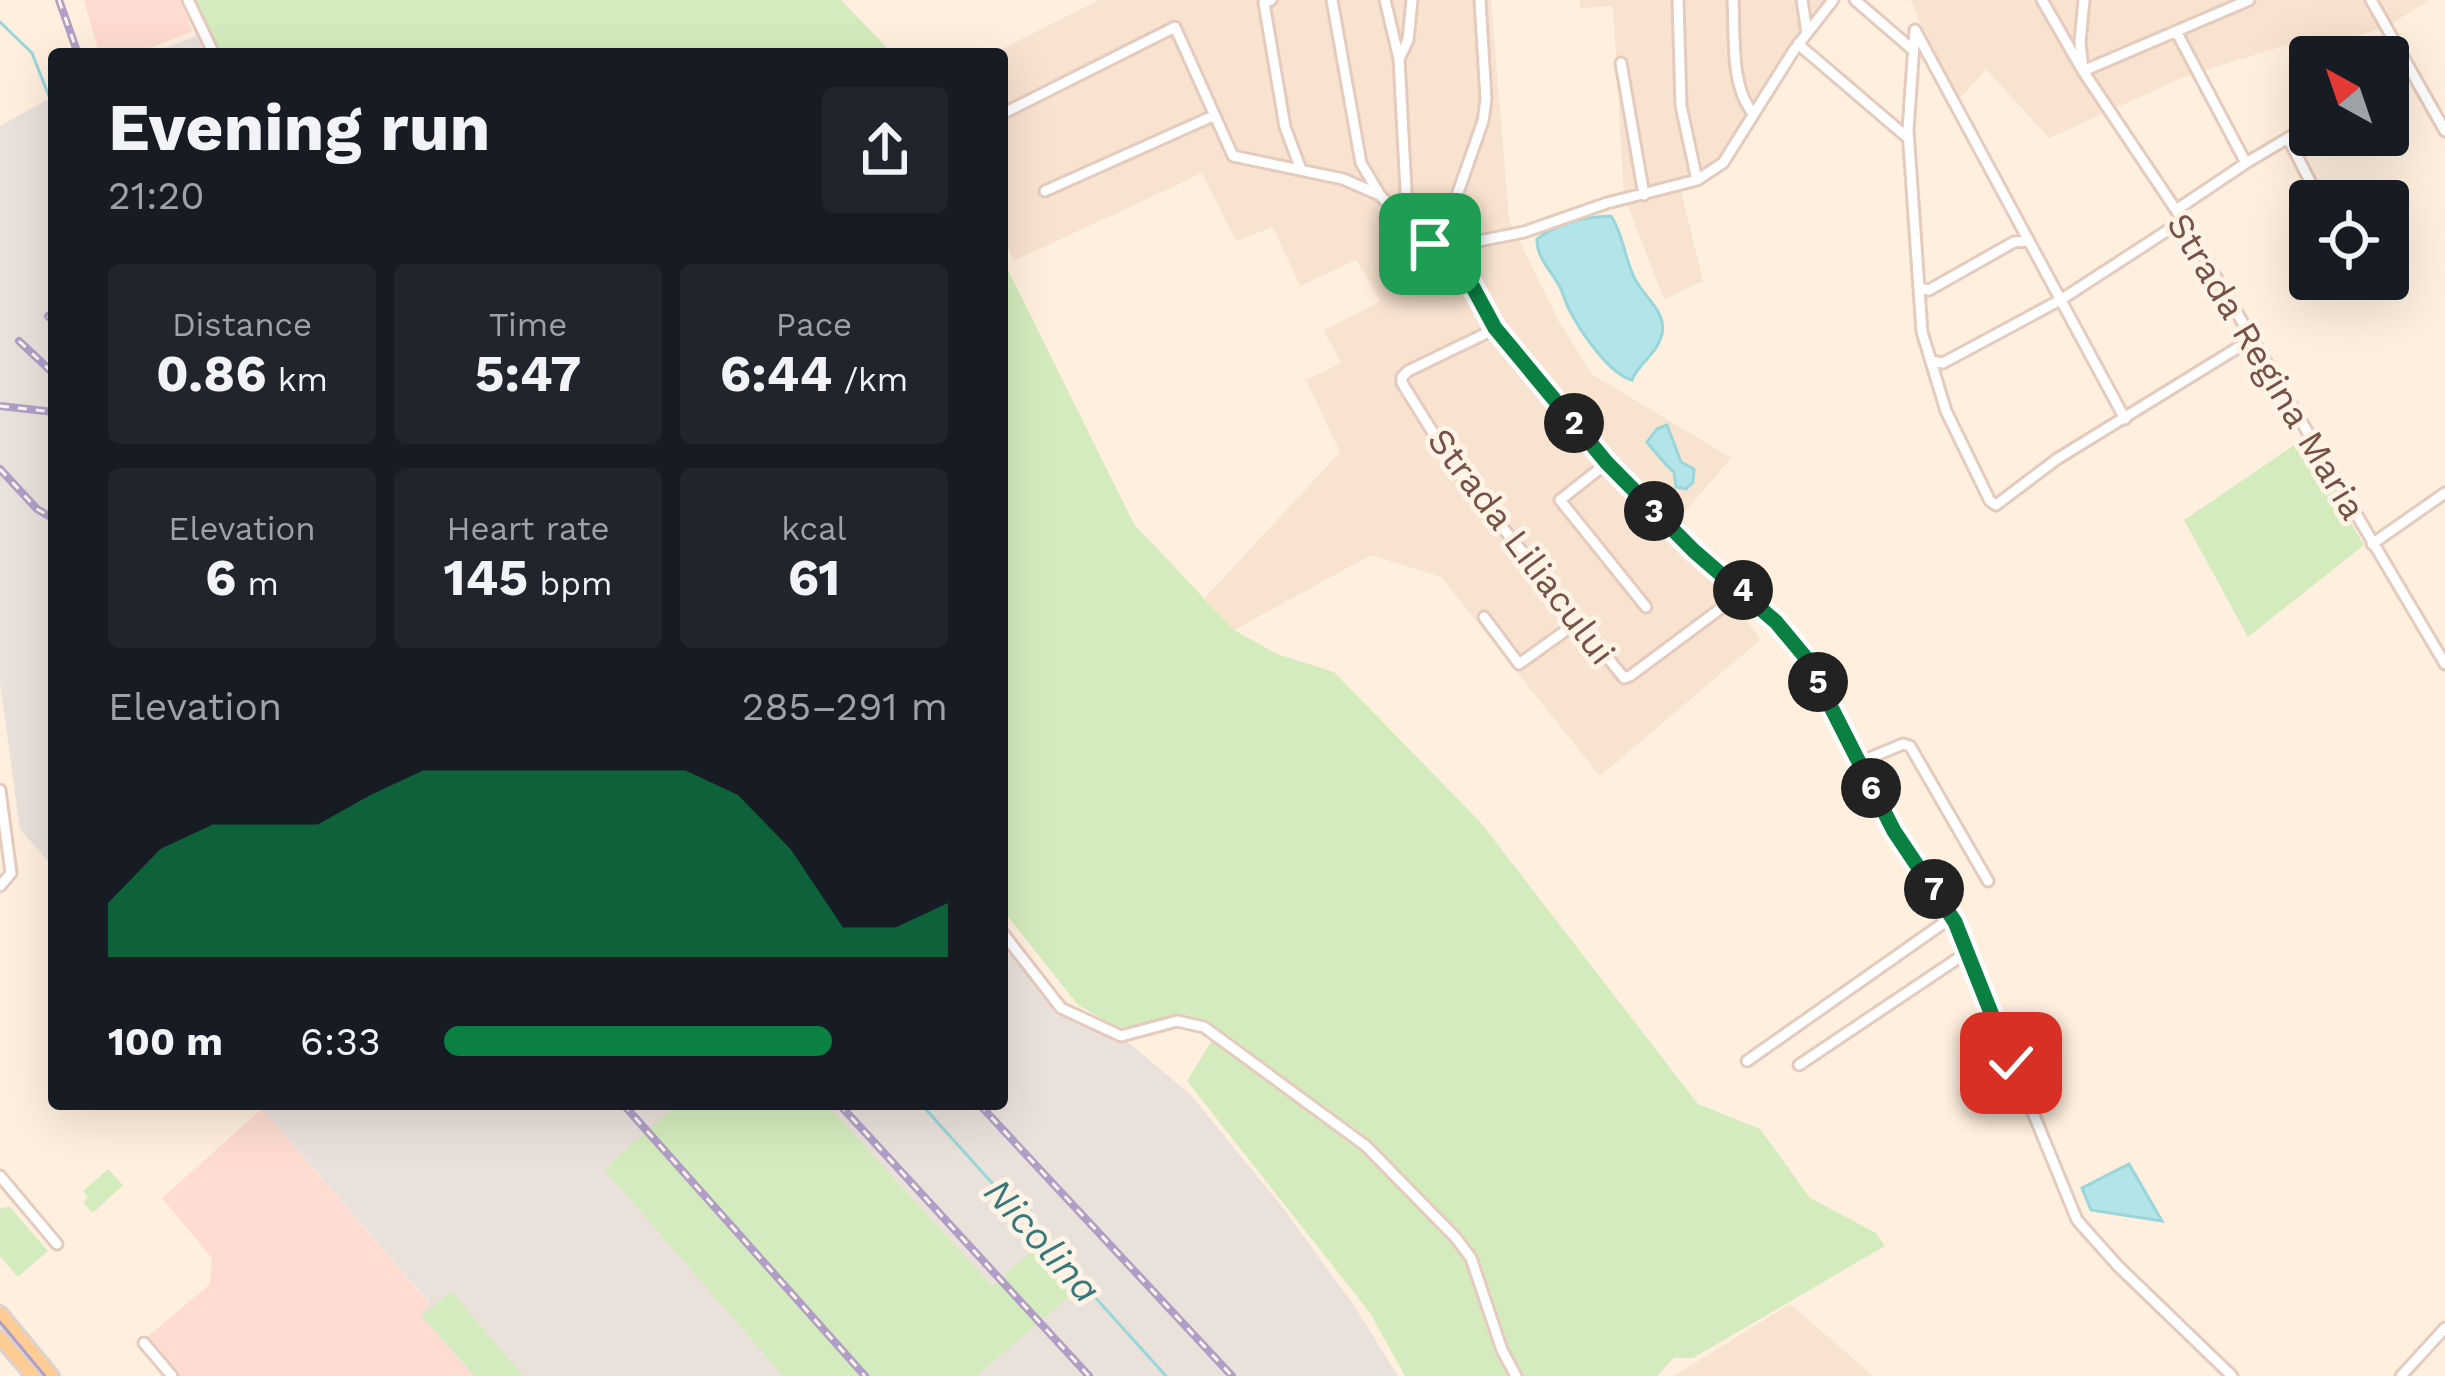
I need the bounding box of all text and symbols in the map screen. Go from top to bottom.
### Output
north arrow [2289,36,2409,156]
map controls [2289,36,2409,300]
button: share [822,87,948,213]
text: Evening run [108,89,490,166]
text: 21:20 [108,173,205,218]
button: locate [2289,180,2409,300]
pin [1379,193,1481,295]
street label: Strada Regina Maria [2158,206,2374,527]
icon: arrive [1397,211,1463,277]
text: Distance [172,305,312,344]
text: Time [489,305,567,344]
text: Pace [776,305,852,344]
text: 0.86 [156,344,267,403]
text: 5:47 [475,344,581,403]
text: 6:44 [720,344,832,403]
text: km [267,360,328,399]
text: /km [832,360,908,399]
pin: 2 [1544,393,1604,453]
text: 2 [1564,403,1584,442]
street label: Strada Liliacului [1419,420,1624,673]
pin: 3 [1624,481,1684,541]
text: 3 [1644,491,1664,530]
text: Elevation [168,509,316,548]
text: Heart rate [446,509,610,548]
text: kcal [781,509,847,548]
text: 6 [205,548,236,607]
text: 145 [444,548,528,607]
text: 61 [788,548,840,607]
pin: 4 [1713,560,1773,620]
text: m [236,564,279,603]
text: bpm [528,564,612,603]
text: 4 [1732,570,1754,609]
pin: 5 [1788,652,1848,712]
text: 5 [1808,662,1828,701]
text: Elevation [108,684,282,729]
text: 285–291 m [742,684,948,729]
pin: 6 [1841,758,1901,818]
text: 6 [1861,768,1881,807]
pin: 7 [1904,859,1964,919]
text: 7 [1924,869,1944,908]
pin [1960,1012,2062,1114]
text: 100 m [108,1019,223,1064]
text: 6:33 [300,1019,381,1064]
icon: check [1978,1030,2044,1096]
water label: Nicolina [975,1169,1110,1312]

